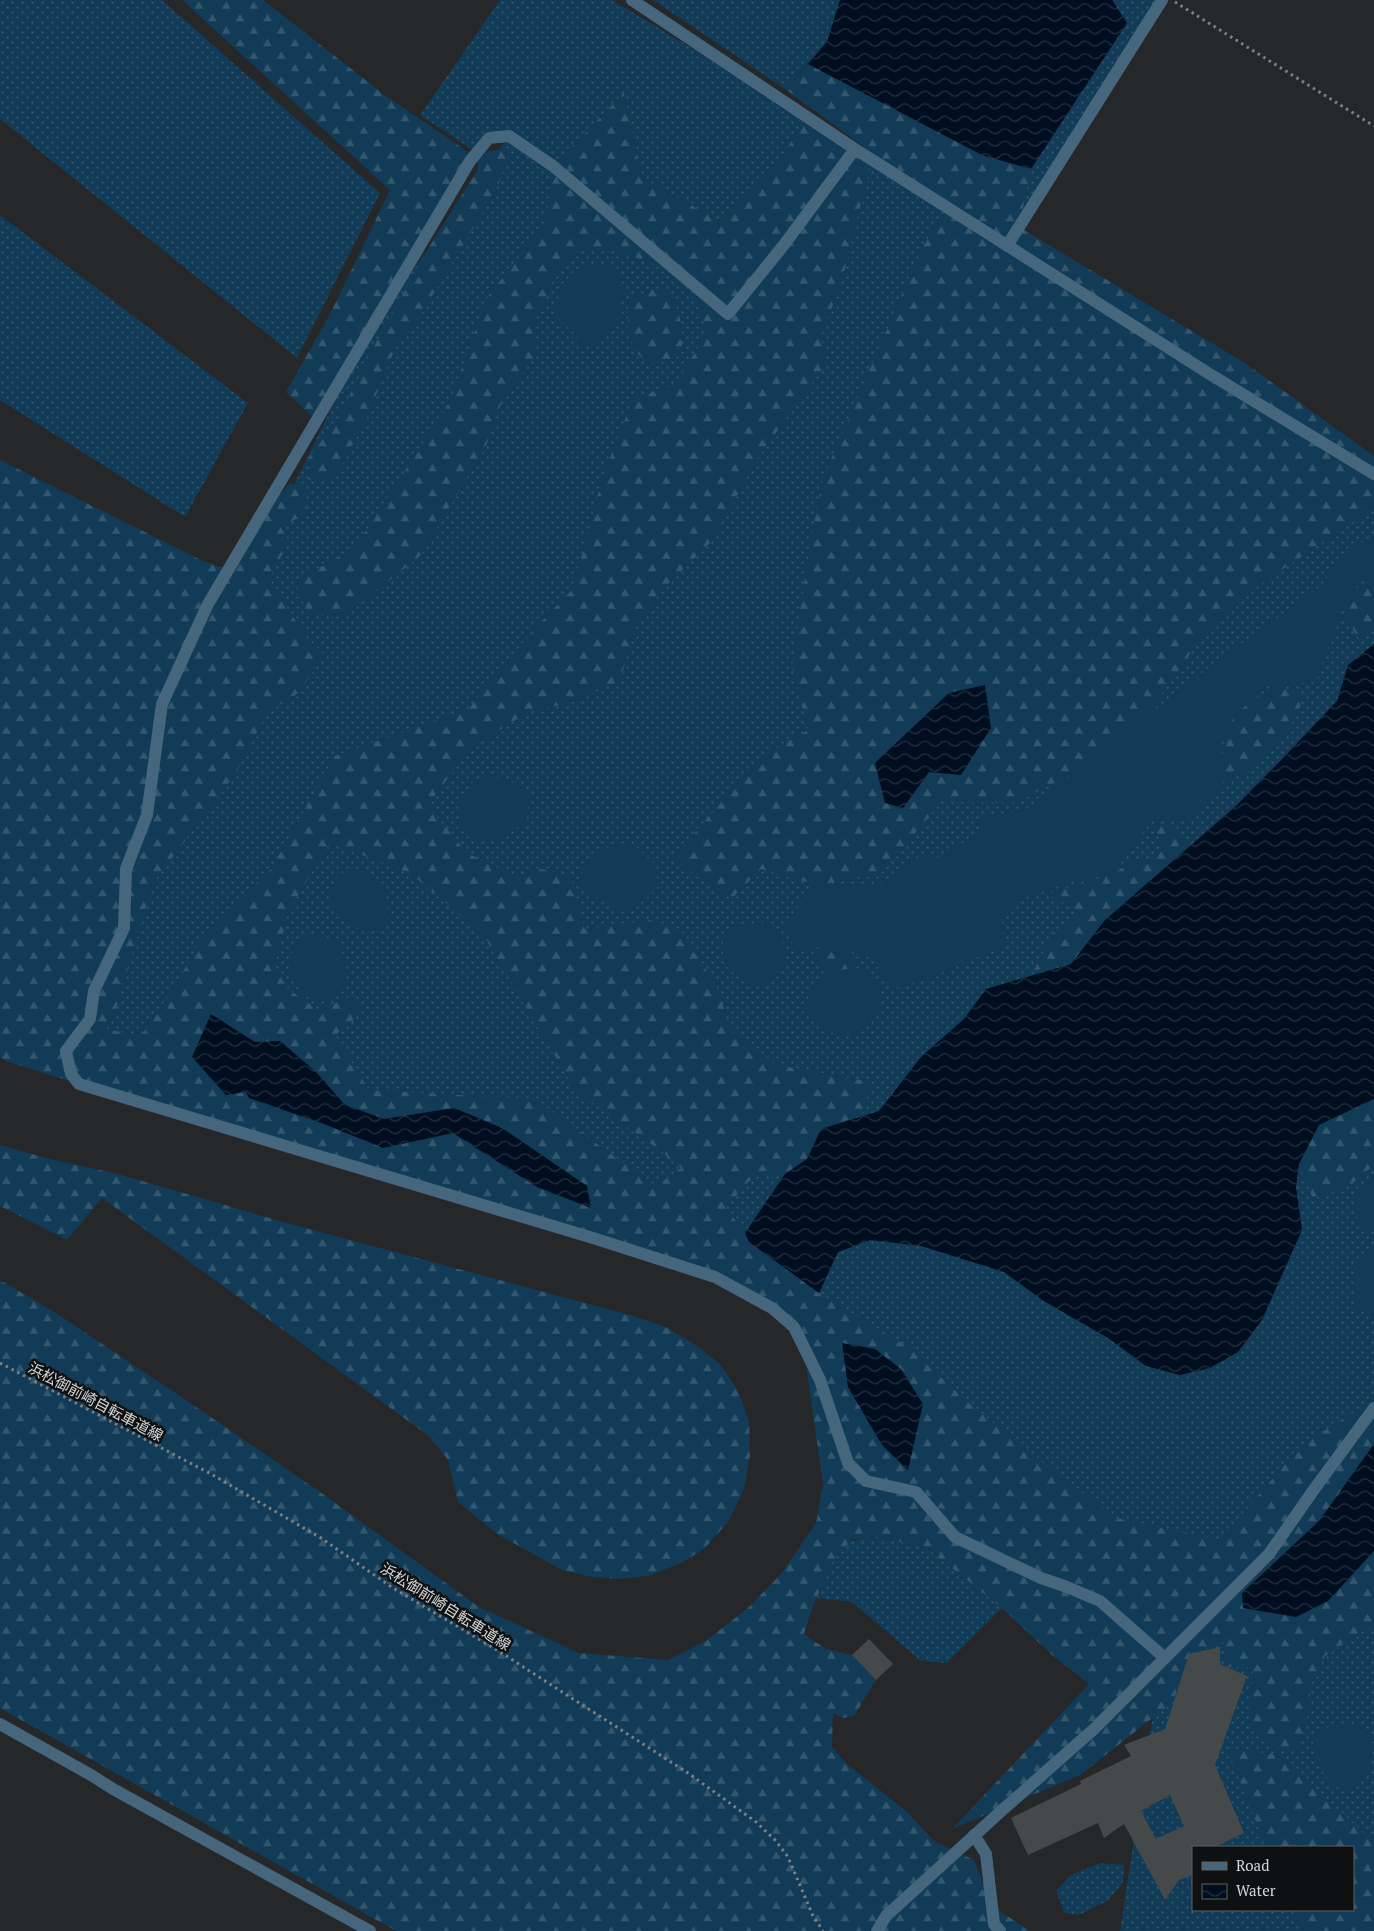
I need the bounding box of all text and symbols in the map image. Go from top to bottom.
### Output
street label: 浜松御前崎自転車道線 [25,1357,167,1445]
street label: 浜松御前崎自転車道線 [377,1558,515,1654]
legend [1192,1846,1354,1911]
text: Road [1236,1855,1269,1875]
text: Water [1236,1880,1276,1900]

